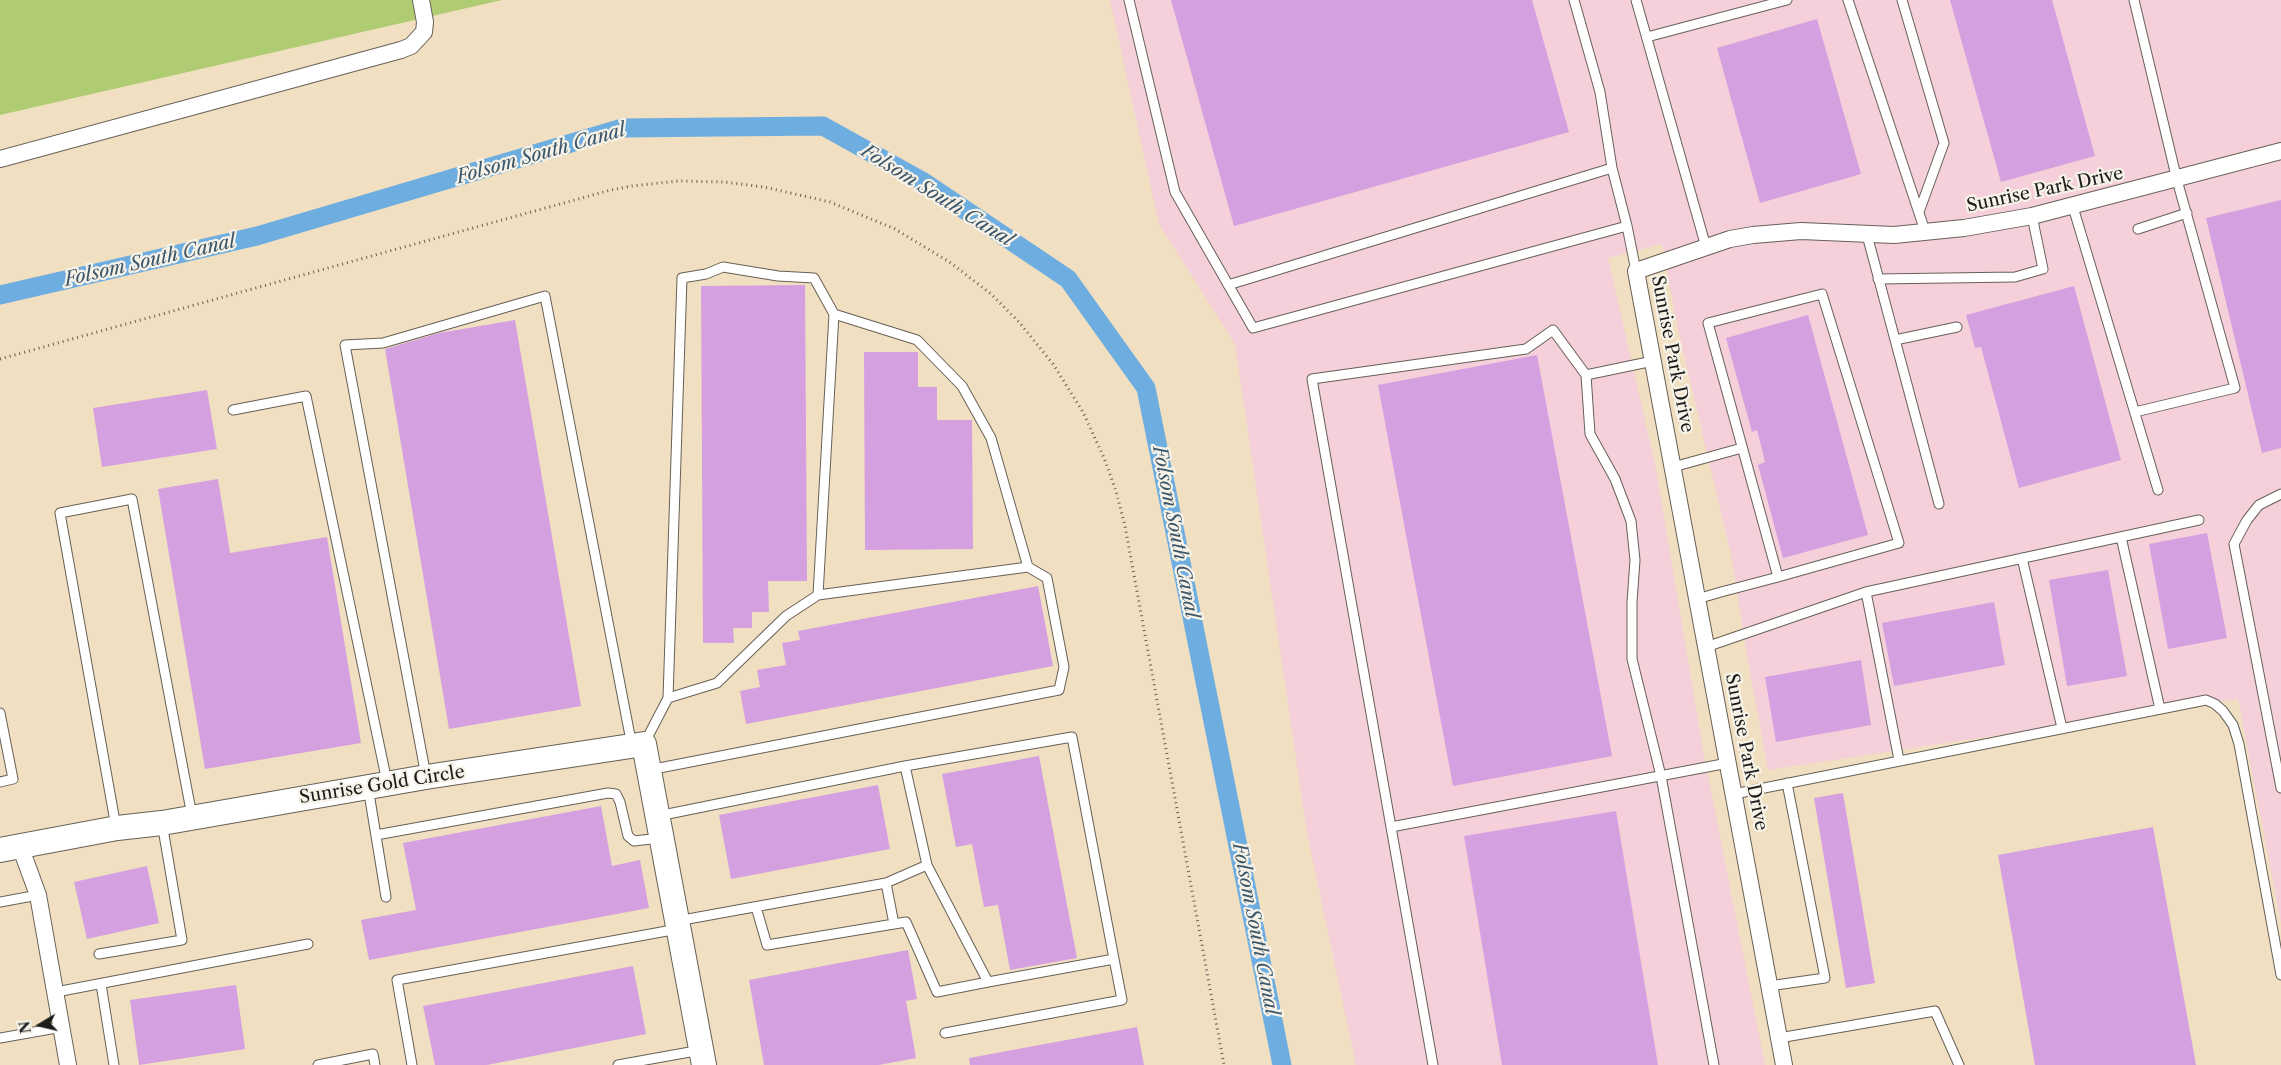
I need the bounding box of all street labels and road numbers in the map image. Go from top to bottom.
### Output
street label: Sunrise Park Drive [1965,163,2125,217]
street label: Sunrise Park Drive [1646,274,1698,434]
street label: Sunrise Park Drive [1720,672,1772,832]
street label: Sunrise Gold Circle [298,761,466,809]

